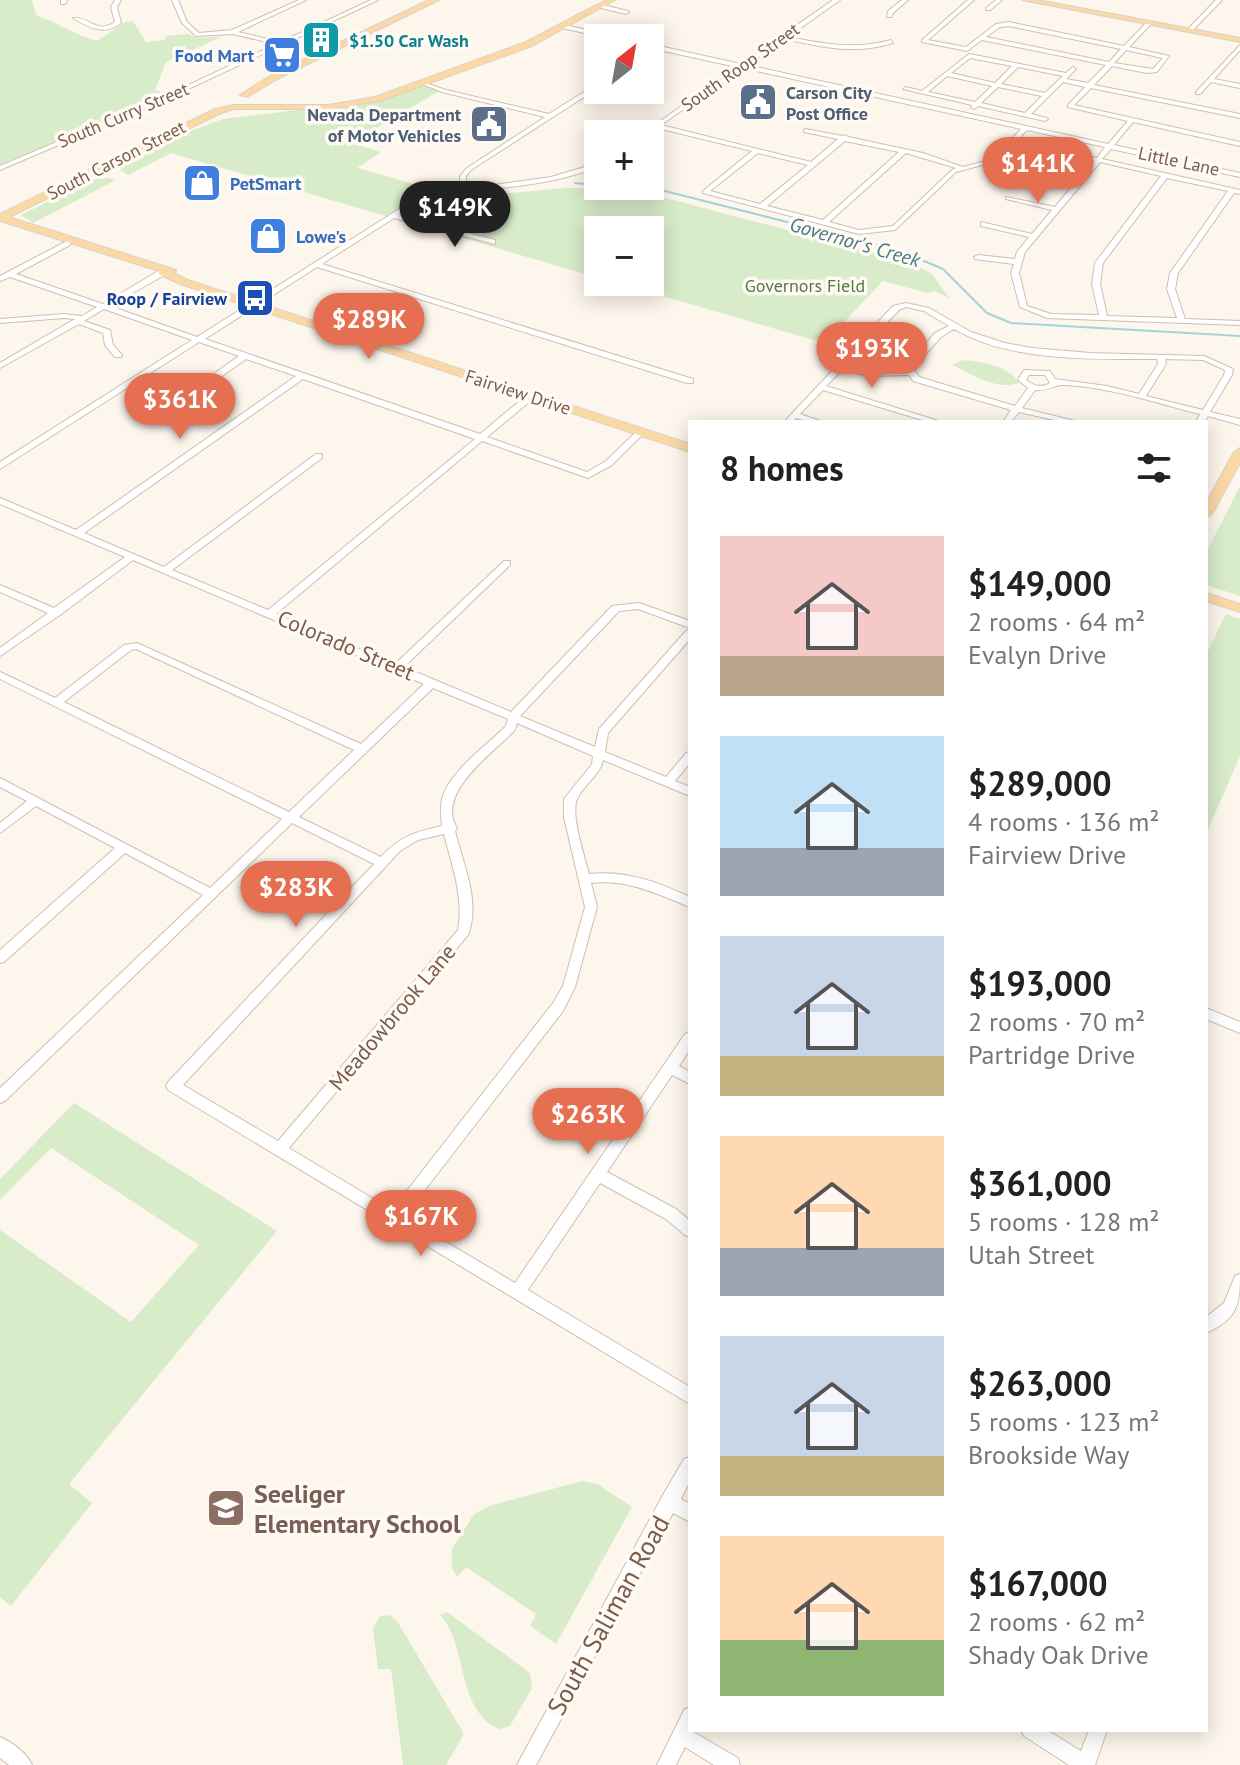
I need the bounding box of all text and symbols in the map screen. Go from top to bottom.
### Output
street label: South Roop Street [676,18,804,116]
building icon: $1.50 Car Wash [300,19,342,61]
north arrow [584,24,664,104]
map controls [584,24,664,296]
place label: $1.50 Car Wash [349,29,469,52]
supermarket icon: Food Mart [261,34,303,76]
place label: Food Mart [175,44,255,67]
street label: South Curry Street [54,77,192,153]
public building icon: Carson City Post Office [737,81,779,123]
place label: Carson City Post Office [786,81,872,125]
place label: Nevada Department of Motor Vehicles [307,103,462,147]
public building icon: Nevada Department of Motor Vehicles [468,103,510,145]
street label: South Carson Street [43,115,189,205]
button: + [584,120,664,200]
pin: $141K [982,137,1094,205]
street label: Little Lane [1136,141,1222,181]
text: $141K [1000,146,1076,179]
shop icon: PetSmart [181,162,223,204]
place label: PetSmart [230,172,302,195]
pin: $149K [399,181,511,249]
text: $149K [417,190,493,223]
water label: Governor's Creek [787,211,924,273]
shop icon: Lowe's [247,215,289,257]
button: − [584,216,664,296]
place label: Lowe's [296,225,346,248]
park label: Governors Field [745,274,865,297]
bus stop icon: Roop / Fairview [234,277,276,319]
place label: Roop / Fairview [107,287,228,310]
pin: $289K [313,293,425,361]
text: $289K [331,302,407,335]
pin: $193K [816,322,928,390]
text: $193K [834,331,910,364]
street label: Fairview Drive [462,364,574,420]
pin: $361K [124,373,236,441]
text: $361K [142,382,218,415]
text: 8 homes [720,446,844,490]
icon: filters [1132,446,1176,490]
text: $149,000 [968,561,1112,605]
icon: home [784,568,880,664]
street label: Colorado Street [273,604,419,687]
text: 2 rooms · 64 m² [968,605,1145,638]
text: Evalyn Drive [968,638,1107,671]
text: $289,000 [968,761,1112,805]
icon: home [784,768,880,864]
text: 4 rooms · 136 m² [968,805,1160,838]
text: Fairview Drive [968,838,1126,871]
pin: $283K [240,861,352,929]
text: $283K [258,870,334,903]
street label: Meadowbrook Lane [323,938,461,1096]
text: $193,000 [968,961,1112,1005]
icon: home [784,968,880,1064]
text: 2 rooms · 70 m² [968,1005,1145,1038]
text: Partridge Drive [968,1038,1135,1071]
pin: $263K [532,1088,644,1156]
text: $263K [550,1097,626,1130]
text: $361,000 [968,1161,1112,1205]
icon: home [784,1168,880,1264]
pin: $167K [365,1190,477,1258]
text: $167K [383,1199,459,1232]
text: 5 rooms · 128 m² [968,1205,1160,1238]
text: Utah Street [968,1238,1094,1271]
text: $263,000 [968,1361,1112,1405]
icon: home [784,1368,880,1464]
text: 5 rooms · 123 m² [968,1405,1160,1438]
text: Brookside Way [968,1438,1129,1471]
place label: Seeliger Elementary School [254,1477,461,1540]
school or university icon: Seeliger Elementary School [205,1487,247,1529]
street label: South Saliman Road [539,1509,677,1721]
text: $167,000 [968,1561,1107,1605]
icon: home [784,1568,880,1664]
text: 2 rooms · 62 m² [968,1605,1145,1638]
text: Shady Oak Drive [968,1638,1149,1671]

